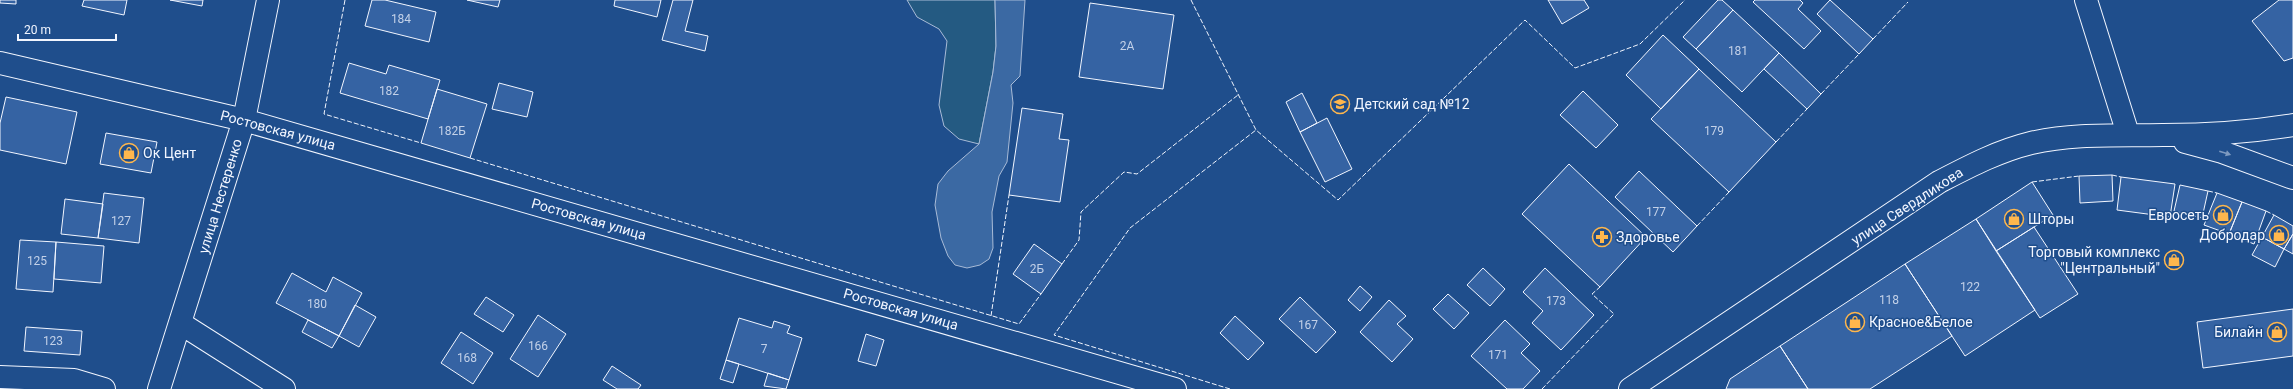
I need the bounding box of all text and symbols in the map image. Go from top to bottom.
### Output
house number: 184 [391,12,411,26]
scale bar [18,16,116,42]
text: 20 m [24,23,51,37]
house number: 2А [1120,39,1134,53]
house number: 181 [1728,44,1748,58]
house number: 182 [379,84,399,98]
school or university icon: Детский сад №12 [1329,93,1351,115]
place label: Детский сад №12 [1354,96,1470,112]
street label: Ростовская улица [219,107,337,153]
house number: 182Б [438,124,466,138]
house number: 179 [1704,124,1724,138]
street label: улица Нестеренко [195,137,245,255]
shop icon: Ок Цент [118,142,140,164]
place label: Ок Цент [143,145,196,161]
one-way arrow [2220,150,2232,156]
street label: улица Свердликова [1848,164,1966,248]
street label: Ростовская улица [530,195,648,243]
shop icon: Евросеть [2212,204,2234,226]
house number: 177 [1646,205,1666,219]
place label: Евросеть [2148,207,2209,223]
shop icon: Шторы [2003,208,2025,230]
place label: Шторы [2028,211,2074,227]
house number: 127 [111,214,131,228]
shop icon: Добродар [2268,224,2290,246]
pharmacy icon: Здоровье [1591,226,1613,248]
place label: Добродар [2200,227,2265,243]
place label: Здоровье [1616,229,1680,245]
place label: Торговый комплекс "Центральный" [2028,244,2160,276]
shop icon: Торговый комплекс "Центральный" [2163,249,2185,271]
house number: 125 [27,254,47,268]
house number: 2Б [1030,262,1045,276]
house number: 122 [1960,280,1980,294]
street label: Ростовская улица [842,285,960,333]
house number: 118 [1879,293,1899,307]
house number: 173 [1546,294,1566,308]
house number: 180 [307,297,327,311]
shop icon: Красное&Белое [1844,311,1866,333]
place label: Красное&Белое [1869,314,1973,330]
house number: 167 [1298,318,1318,332]
shop icon: Билайн [2266,321,2288,343]
place label: Билайн [2214,324,2263,340]
house number: 123 [43,334,63,348]
house number: 166 [528,339,548,353]
house number: 7 [761,342,768,356]
house number: 171 [1488,348,1508,362]
house number: 168 [457,351,477,365]

